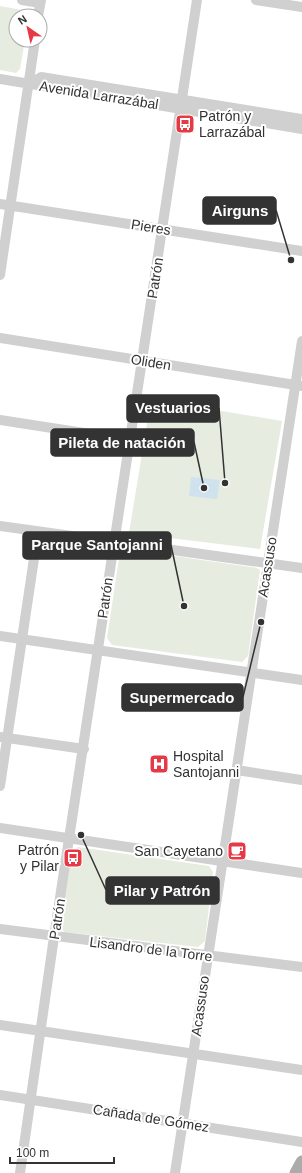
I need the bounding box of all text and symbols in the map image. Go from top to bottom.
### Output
north arrow [8,8,48,48]
text: N [16,12,29,27]
street label: Avenida Larrazábal [38,78,160,112]
place label: Patrón y Larrazábal [199,108,265,140]
bus stop icon: Patrón y Larrazábal [174,113,196,135]
callout: Airguns [203,197,276,224]
text: Airguns [212,202,268,219]
street label: Pieres [130,216,172,238]
street label: Patrón [144,256,166,300]
street label: Oliden [130,351,172,373]
callout: Vestuarios [127,395,219,422]
text: Vestuarios [135,399,211,416]
callout: Pileta de natación [51,429,194,456]
text: Pileta de natación [58,434,186,451]
callout: Parque Santojanni [23,532,171,559]
text: Parque Santojanni [31,536,163,553]
street label: Acassuso [254,536,280,598]
street label: Patrón [94,576,116,620]
callout: Supermercado [122,684,243,711]
text: Supermercado [129,689,235,706]
place label: Hospital Santojanni [173,748,239,780]
hospital icon: Hospital Santojanni [148,753,170,775]
cafe icon: San Cayetano [226,840,248,862]
place label: Patrón y Pilar [18,842,59,874]
place label: San Cayetano [134,843,223,859]
bus stop icon: Patrón y Pilar [62,847,84,869]
callout: Pilar y Patrón [106,877,219,904]
text: Pilar y Patrón [114,882,210,899]
street label: Patrón [46,897,68,941]
street label: Lisandro de la Torre [89,934,213,964]
street label: Acassuso [188,975,212,1037]
street label: Cañada de Gómez [92,1101,210,1135]
scale bar [10,1139,114,1165]
text: 100 m [16,1146,49,1160]

